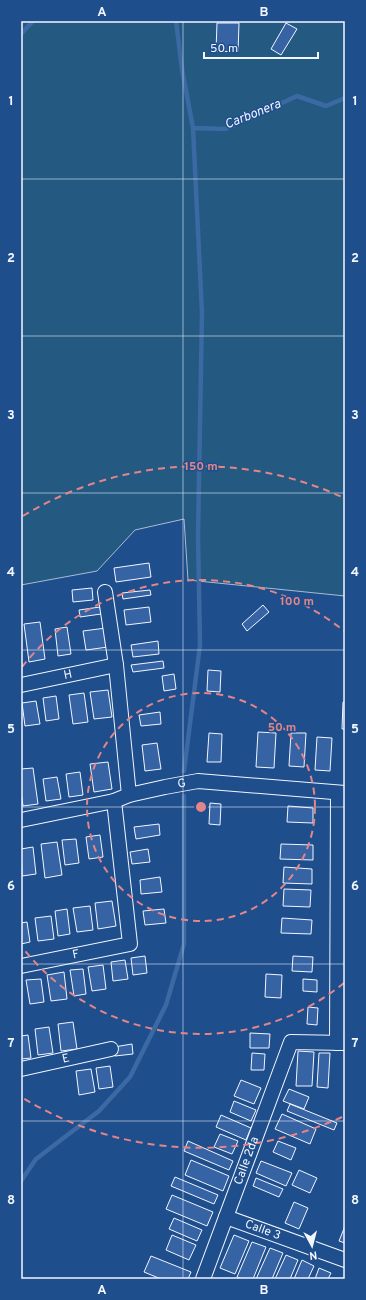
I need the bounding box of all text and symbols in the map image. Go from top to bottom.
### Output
text: A [97,5,107,21]
text: B [260,5,269,21]
scale bar [204,34,318,60]
text: 50 m [210,41,238,57]
text: 1 [8,94,14,110]
text: 1 [352,94,358,110]
water label: Carbonera [223,96,284,133]
text: 2 [7,251,15,267]
text: 2 [351,251,359,267]
text: 3 [7,408,15,424]
text: 3 [351,408,359,424]
text: 150 m [184,459,218,475]
text: 4 [7,565,15,581]
text: 4 [351,565,359,581]
text: 100 m [280,594,314,610]
street label: H [62,666,74,684]
text: 50 m [268,720,296,736]
text: 5 [7,722,15,738]
text: 5 [351,722,359,738]
street label: G [176,775,187,793]
centre of rings [194,800,208,814]
text: 6 [7,879,15,895]
text: 6 [351,879,359,895]
street label: F [71,946,81,963]
text: 7 [8,1036,15,1052]
text: 7 [352,1036,359,1052]
street label: E [61,1050,71,1068]
street label: Calle 2da [231,1135,263,1187]
text: 8 [7,1193,15,1209]
text: 8 [351,1193,359,1209]
street label: Calle 3 [243,1216,283,1244]
north arrow [292,1226,332,1266]
text: N [308,1248,318,1262]
text: A [97,1283,107,1299]
text: B [260,1283,269,1299]

